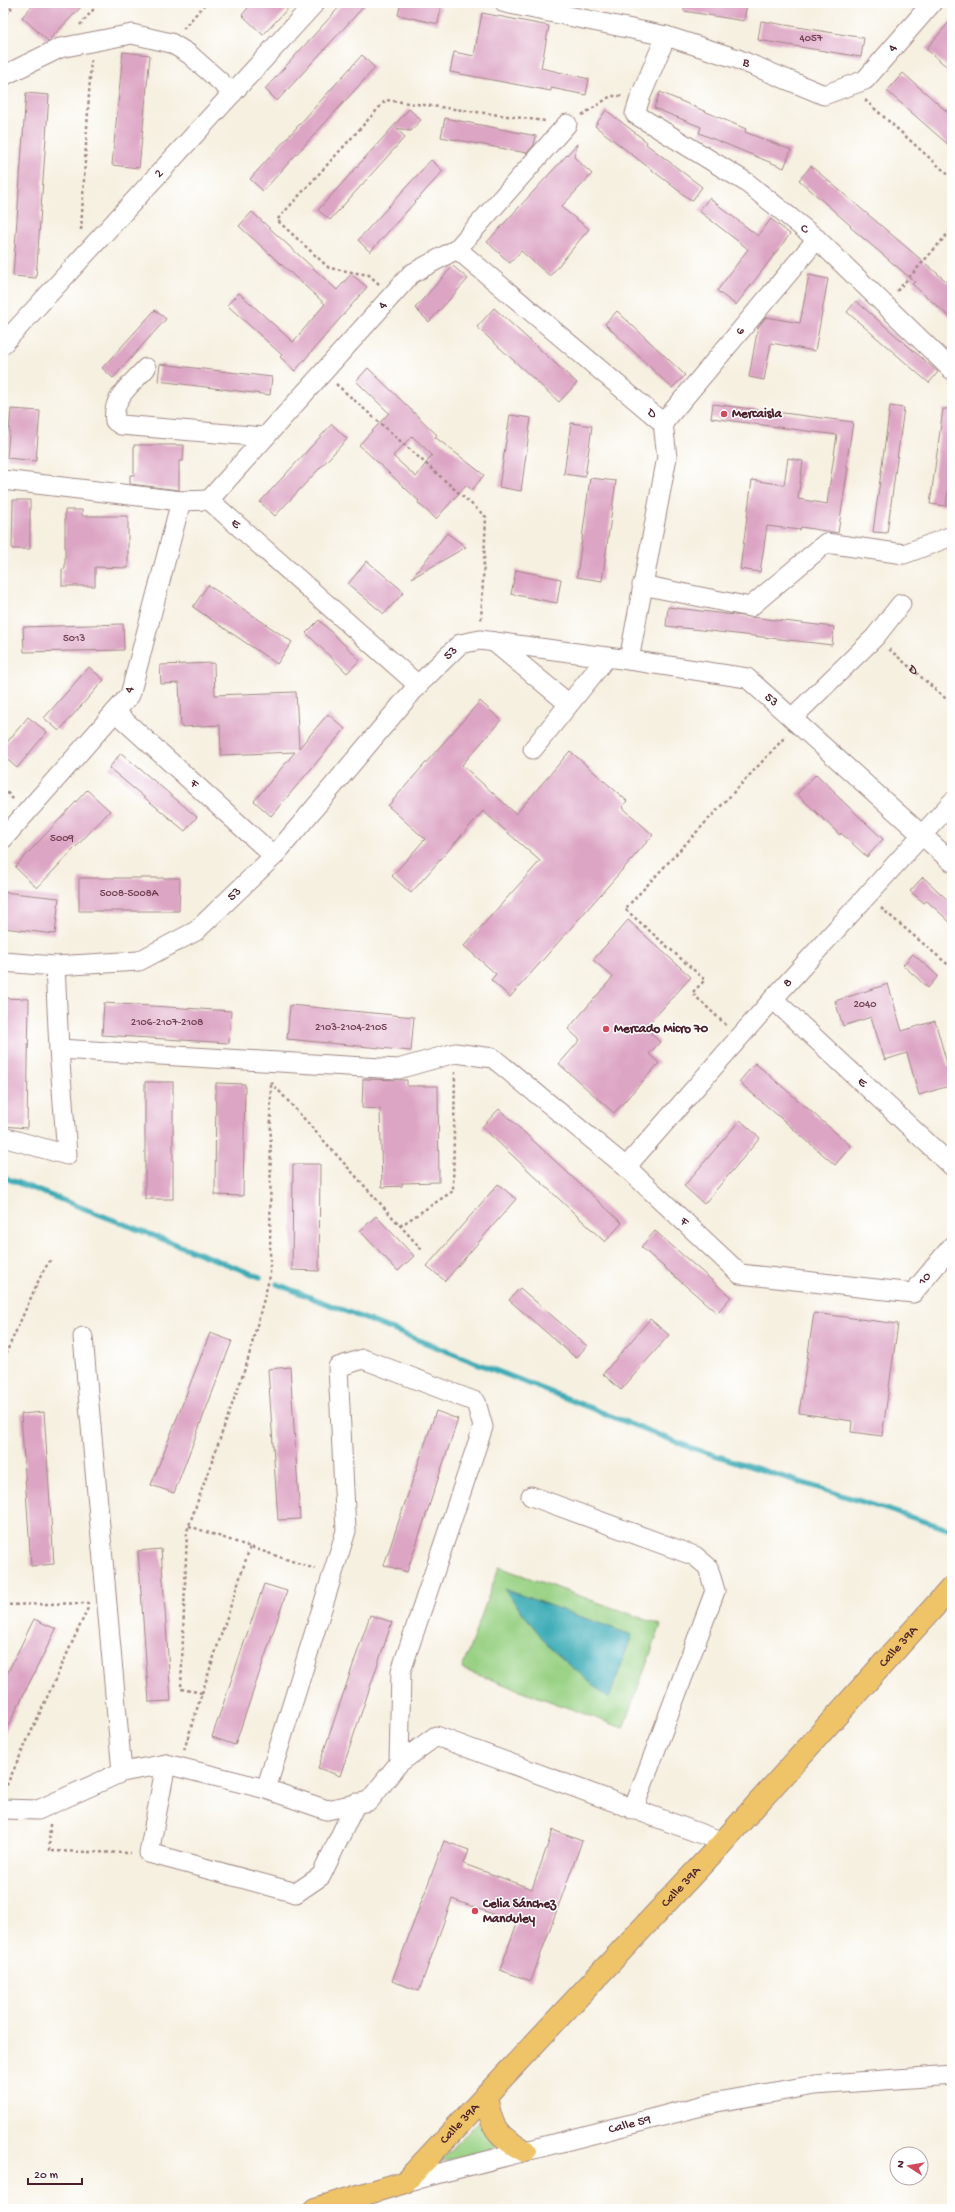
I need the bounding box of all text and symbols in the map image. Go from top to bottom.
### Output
house number: 4057 [800,33,823,45]
street label: 4 [885,41,900,55]
street label: B [739,54,753,71]
street label: 2 [151,166,167,181]
street label: C [797,221,813,237]
street label: 4 [375,298,391,313]
street label: 6 [732,323,748,338]
street label: D [643,404,660,422]
place label: Mercaisla [732,407,782,422]
marker: Mercaisla [719,409,729,419]
street label: E [228,515,244,533]
house number: 5013 [63,633,85,645]
street label: 53 [440,643,461,663]
street label: D [904,661,922,679]
street label: 4 [122,684,138,696]
street label: 53 [761,690,782,710]
street label: F [186,775,203,793]
house number: 5009 [50,833,74,845]
street label: 53 [224,884,245,904]
house number: 5008-5008A [100,888,159,900]
street label: 8 [780,975,796,991]
house number: 2040 [853,999,877,1011]
house number: 2106-2107-2108 [131,1017,203,1029]
house number: 2103-2104-2105 [315,1022,387,1034]
place label: Mercado Micro 70 [614,1022,709,1037]
marker: Mercado Micro 70 [601,1024,611,1034]
street label: E [854,1074,871,1091]
street label: F [676,1213,693,1230]
street label: 10 [914,1269,935,1289]
street label: Calle 39A [876,1622,922,1671]
street label: Calle 39A [658,1862,705,1911]
place label: Celia Sánchez Manduley [482,1897,557,1927]
marker: Celia Sánchez Manduley [470,1906,480,1916]
street label: Calle 39A [437,2099,483,2147]
street label: Calle 59 [607,2112,653,2137]
north arrow [889,2146,929,2186]
scale bar [28,2160,82,2186]
text: N [895,2160,908,2169]
text: 20 m [34,2169,59,2183]

